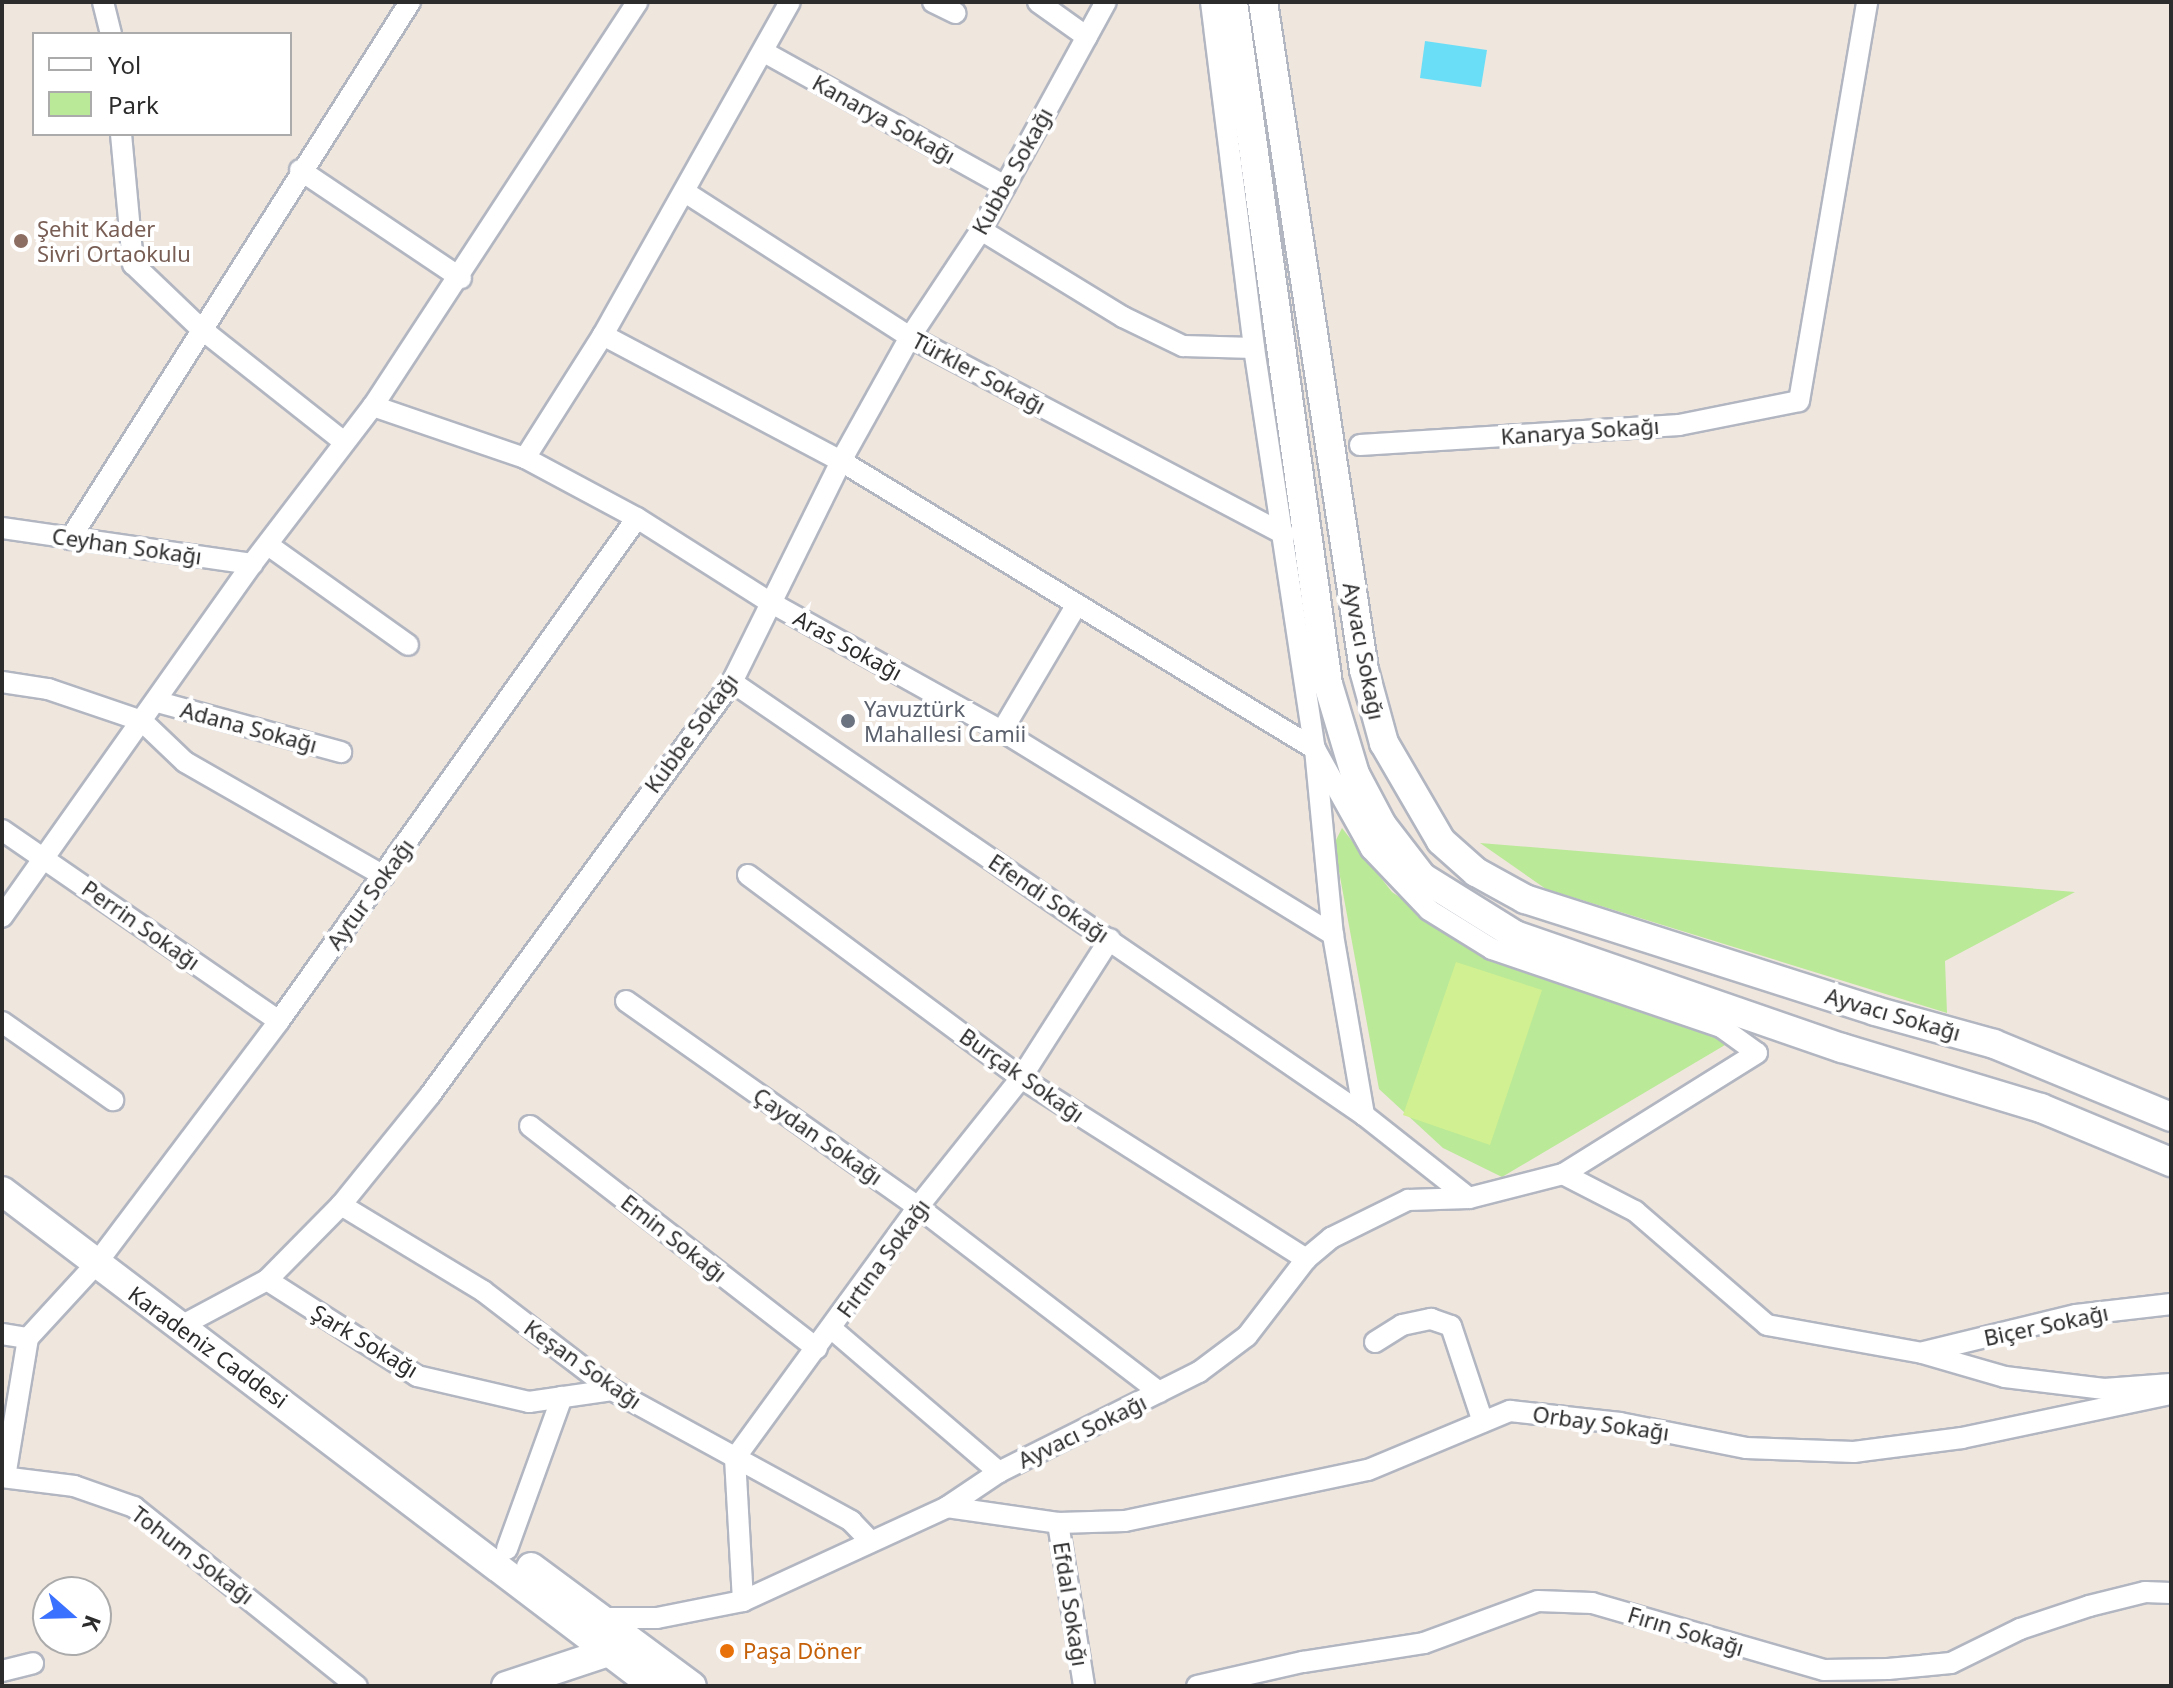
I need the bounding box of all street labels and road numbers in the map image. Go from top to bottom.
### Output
street label: Kanarya Sokağı [808,69,960,169]
street label: Kubbe Sokağı [966,103,1058,239]
street label: Türkler Sokağı [908,327,1050,419]
street label: Kanarya Sokağı [1500,412,1660,450]
street label: Ceyhan Sokağı [50,522,204,570]
street label: Ayvacı Sokağı [1338,580,1390,722]
street label: Aras Sokağı [789,604,907,686]
street label: Kubbe Sokağı [639,668,743,798]
street label: Adana Sokağı [178,696,320,758]
street label: Aytur Sokağı [321,834,419,954]
street label: Efendi Sokağı [984,848,1114,948]
street label: Perrin Sokağı [77,875,205,975]
street label: Ayvacı Sokağı [1822,982,1964,1046]
street label: Burçak Sokağı [955,1022,1089,1128]
street label: Çaydan Sokağı [748,1082,888,1190]
street label: Emin Sokağı [616,1189,732,1287]
street label: Fırtına Sokağı [831,1194,935,1322]
street label: Karadeniz Caddesi [123,1280,293,1414]
street label: Şark Sokağı [307,1299,423,1383]
street label: Biçer Sokağı [1981,1299,2111,1351]
street label: Keşan Sokağı [519,1314,647,1414]
street label: Ayvacı Sokağı [1014,1389,1150,1473]
street label: Orbay Sokağı [1531,1400,1671,1446]
street label: Tohum Sokağı [127,1500,259,1610]
street label: Efdal Sokağı [1048,1540,1094,1668]
street label: Fırın Sokağı [1625,1601,1747,1661]

